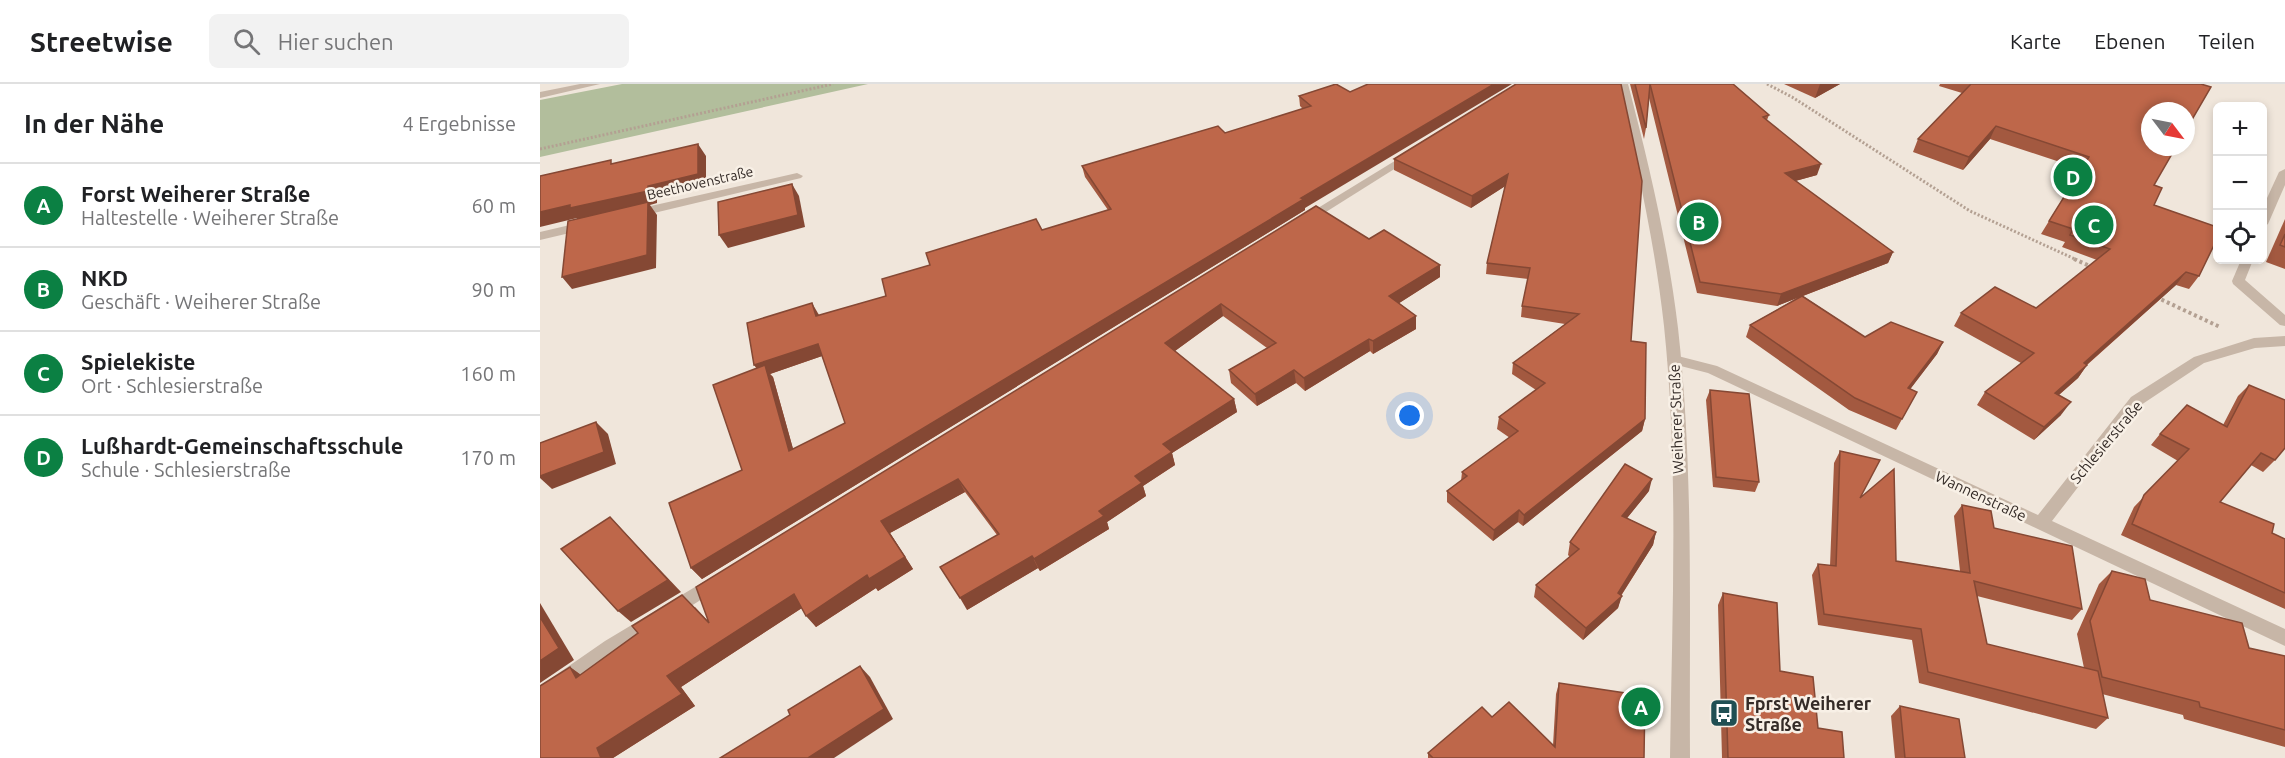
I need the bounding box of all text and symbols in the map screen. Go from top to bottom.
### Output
search box [209,14,629,68]
icon: search [230,25,263,58]
text: Streetwise [30,26,173,57]
text: Hier suchen [278,29,394,54]
text: Karte [2010,29,2061,53]
text: Ebenen [2094,29,2166,53]
text: Teilen [2199,29,2255,53]
north arrow [2141,102,2195,156]
map controls [2213,102,2267,264]
button: + [2213,102,2267,156]
text: In der Nähe [24,109,164,138]
text: 4 Ergebnisse [402,112,516,135]
pin: D [2054,154,2092,200]
button: − [2213,156,2267,210]
street label: Beethovenstraße [645,163,755,203]
text: Forst Weiherer Straße [81,181,310,206]
text: A [36,194,51,217]
text: 60 m [472,194,516,217]
pin: B [1680,200,1718,244]
pin: C [2074,202,2114,248]
text: Haltestelle · Weiherer Straße [81,206,339,229]
button: locate [2213,210,2267,264]
text: NKD [81,265,128,290]
text: B [37,278,50,301]
text: 90 m [472,278,516,301]
text: Geschäft · Weiherer Straße [81,290,321,313]
text: Spielekiste [81,349,195,374]
text: C [37,362,50,385]
text: 160 m [460,362,516,385]
street label: Weiherer Straße [1666,364,1686,474]
text: Ort · Schlesierstraße [81,374,263,397]
street label: Schlesierstraße [2066,397,2146,487]
your location [1395,401,1424,430]
text: Lußhardt-Gemeinschaftsschule [81,433,403,458]
text: D [36,446,51,469]
text: 170 m [460,446,516,469]
text: Schule · Schlesierstraße [81,458,291,481]
street label: Wannenstraße [1933,468,2029,524]
pin: A [1622,684,1660,730]
place label: Fprst Weiherer Straße [1745,693,1872,734]
bus stop icon: Fprst Weiherer Straße [1708,697,1740,729]

